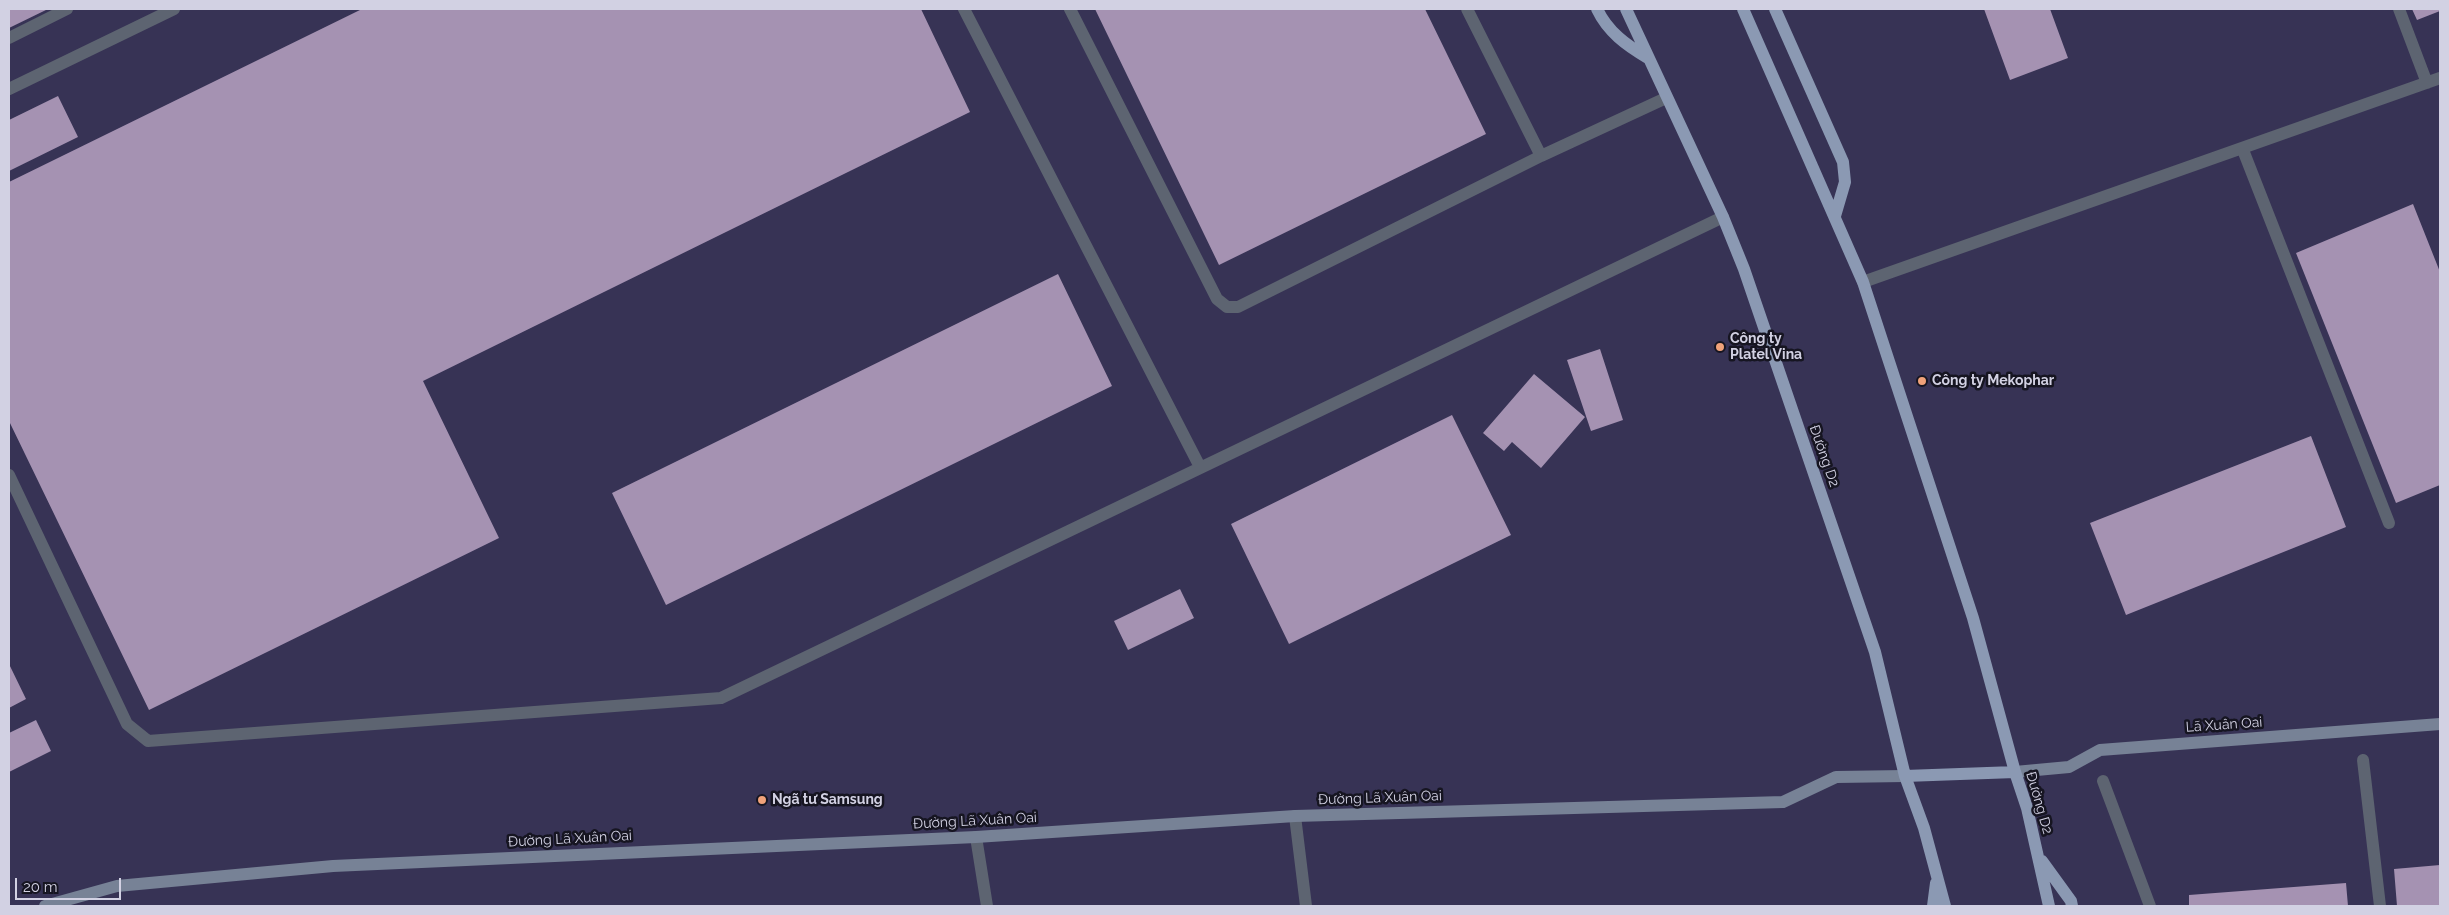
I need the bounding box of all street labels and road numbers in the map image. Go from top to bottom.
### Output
street label: Đường D2 [1806,423,1842,489]
street label: Lã Xuân Oai [2185,714,2263,736]
street label: Đường D2 [2022,770,2056,836]
street label: Đường Lã Xuân Oai [1318,787,1442,809]
street label: Đường Lã Xuân Oai [913,809,1037,833]
street label: Đường Lã Xuân Oai [508,827,632,851]

